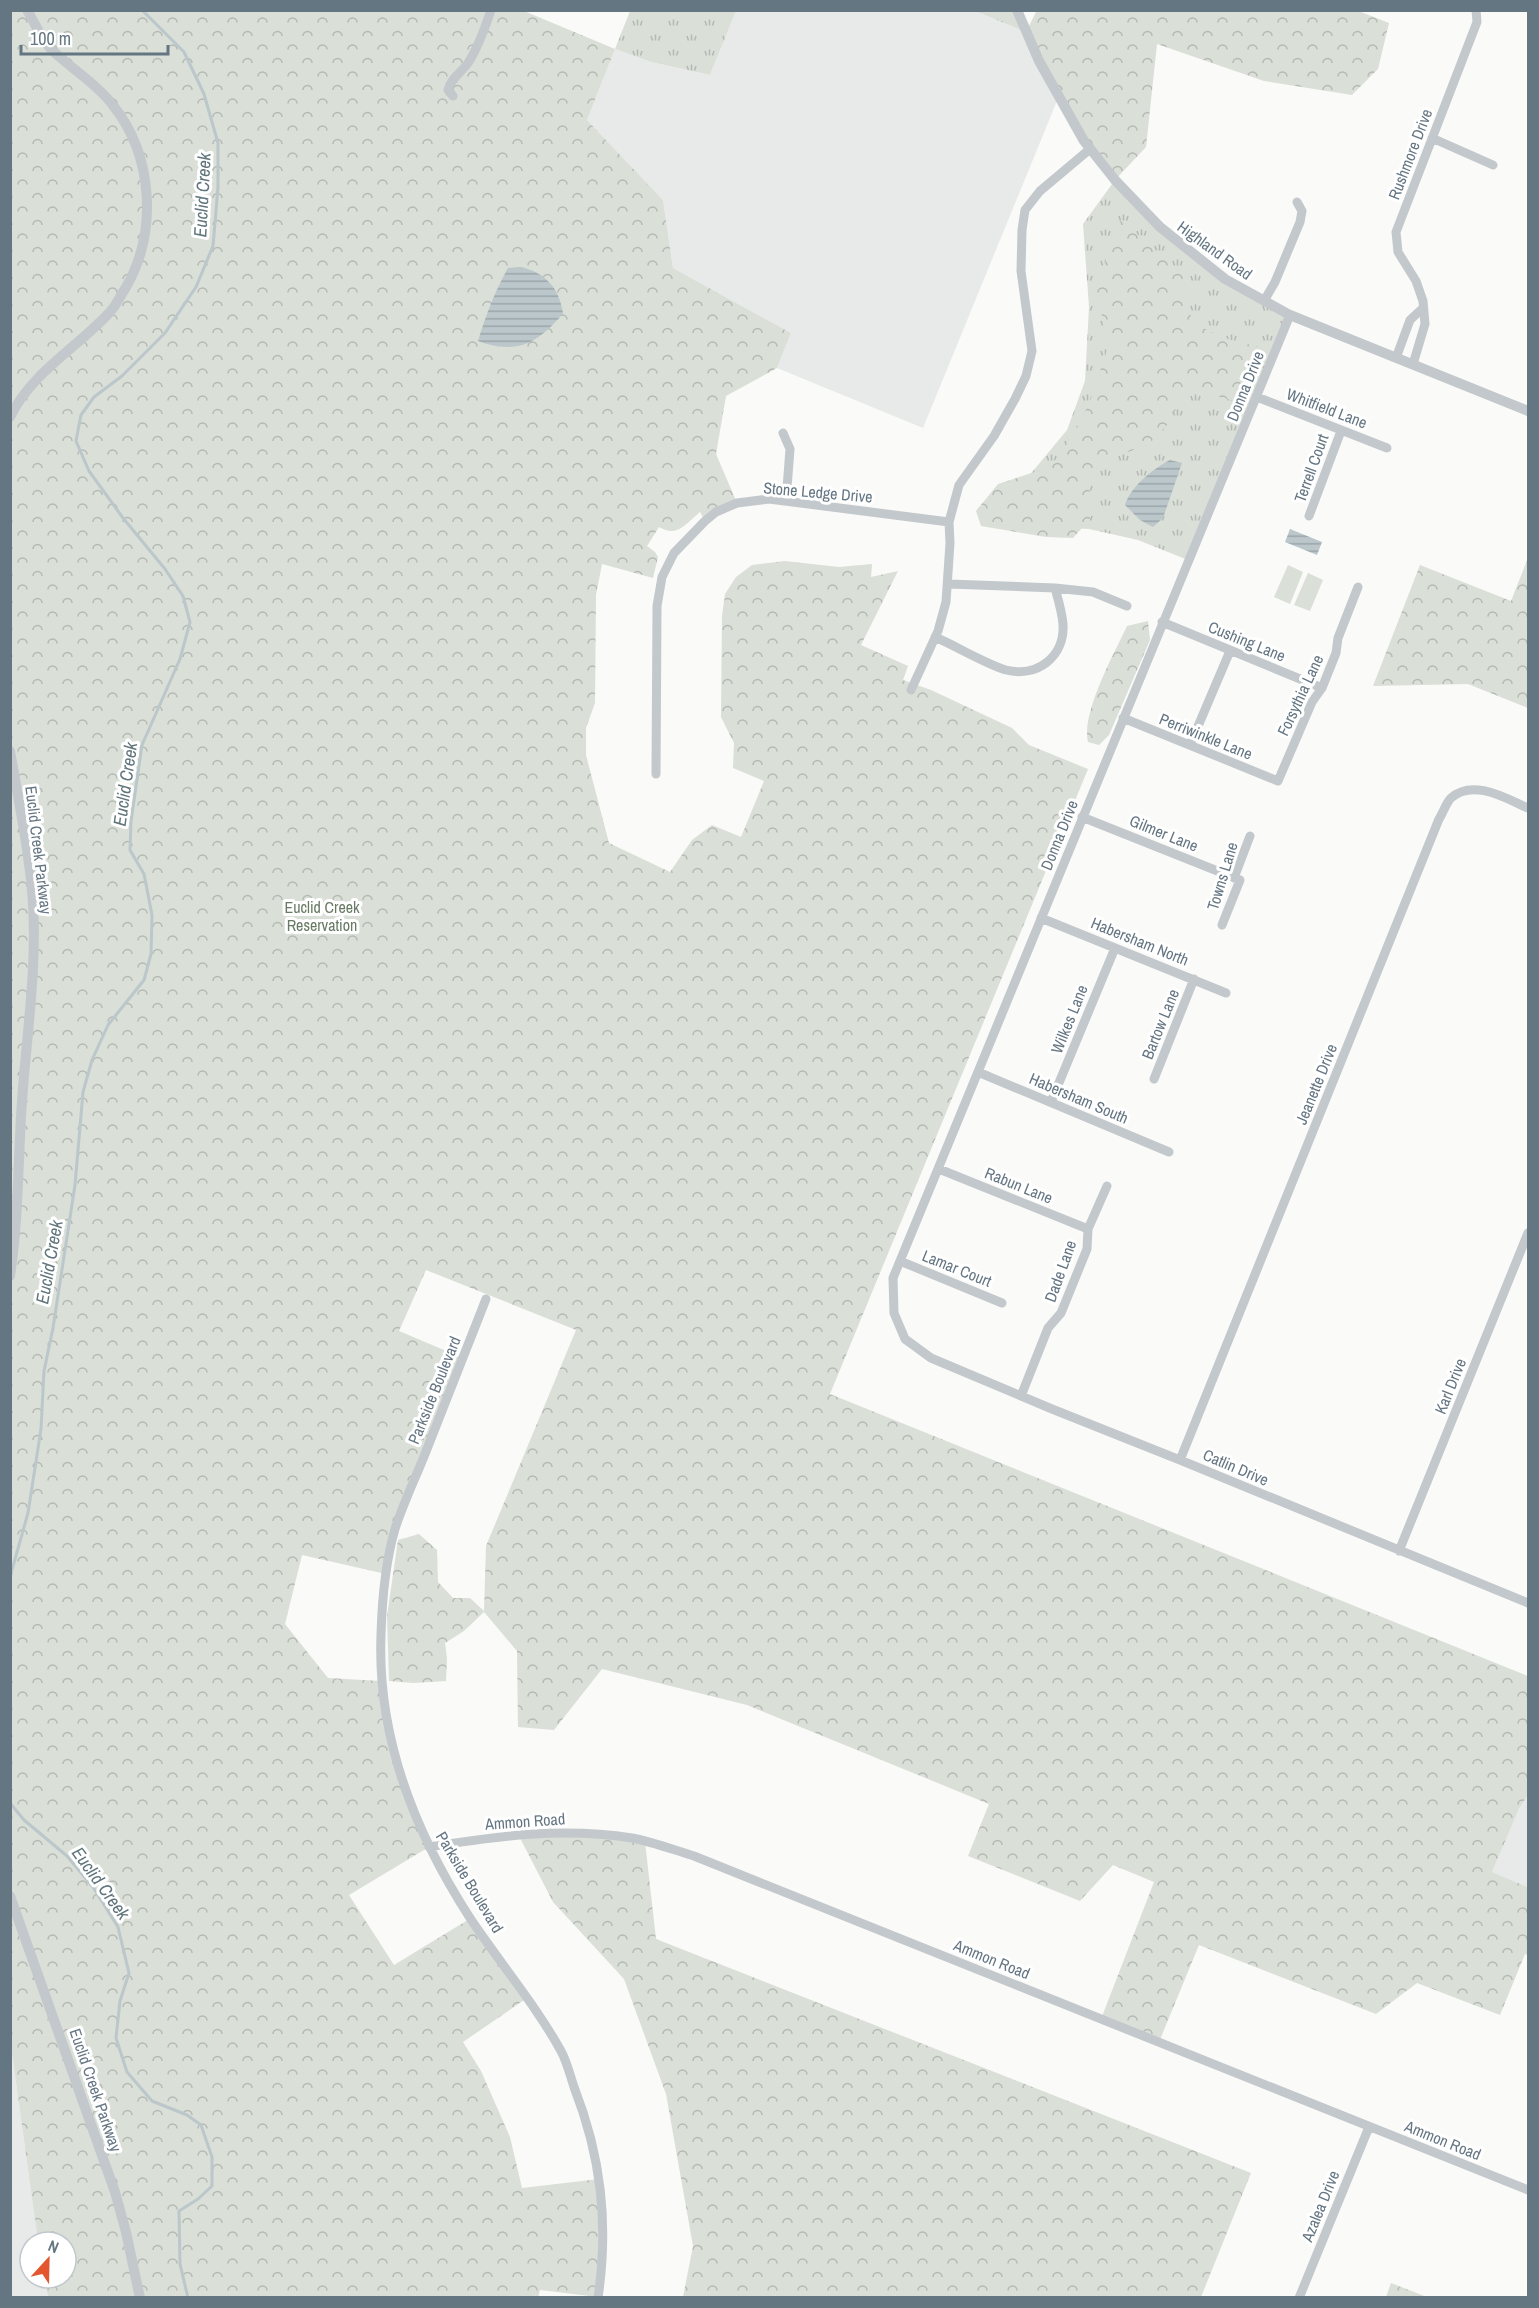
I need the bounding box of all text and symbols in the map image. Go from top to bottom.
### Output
scale bar [21,18,168,56]
text: 100 m [30,26,71,51]
street label: Rushmore Drive [1383,105,1437,203]
water label: Euclid Creek [187,152,217,238]
street label: Highland Road [1173,215,1257,285]
street label: Donna Drive [1221,348,1269,424]
street label: Whitfield Lane [1284,383,1370,433]
street label: Terrell Court [1288,430,1334,505]
street label: Stone Ledge Drive [763,476,873,508]
street label: Cushing Lane [1205,615,1289,667]
street label: Forsythia Lane [1272,651,1328,739]
street label: Perriwinkle Lane [1156,707,1256,765]
water label: Euclid Creek [107,740,143,828]
street label: Euclid Creek Parkway [20,785,58,916]
street label: Donna Drive [1035,797,1083,873]
street label: Gilmer Lane [1126,809,1202,857]
street label: Towns Lane [1201,839,1243,913]
park label: Euclid Creek Reservation [284,896,360,936]
street label: Habersham North [1088,911,1192,971]
street label: Wilkes Lane [1045,981,1093,1057]
street label: Bartow Lane [1136,986,1184,1062]
street label: Jeanette Drive [1290,1040,1342,1128]
street label: Habersham South [1026,1067,1132,1129]
street label: Rabun Lane [982,1161,1056,1209]
water label: Euclid Creek [29,1218,69,1306]
street label: Dade Lane [1039,1237,1081,1305]
street label: Lamar Court [919,1244,995,1292]
street label: Parkside Boulevard [402,1333,466,1447]
street label: Karl Drive [1429,1355,1471,1417]
street label: Catlin Drive [1200,1443,1272,1491]
street label: Ammon Road [483,1807,566,1835]
street label: Parkside Boulevard [431,1827,509,1937]
water label: Euclid Creek [66,1841,136,1925]
street label: Ammon Road [950,1933,1033,1984]
street label: Euclid Creek Parkway [65,2025,128,2155]
street label: Ammon Road [1401,2114,1484,2165]
street label: Azalea Drive [1295,2167,1344,2246]
north arrow [18,2230,78,2290]
text: N [45,2234,62,2258]

